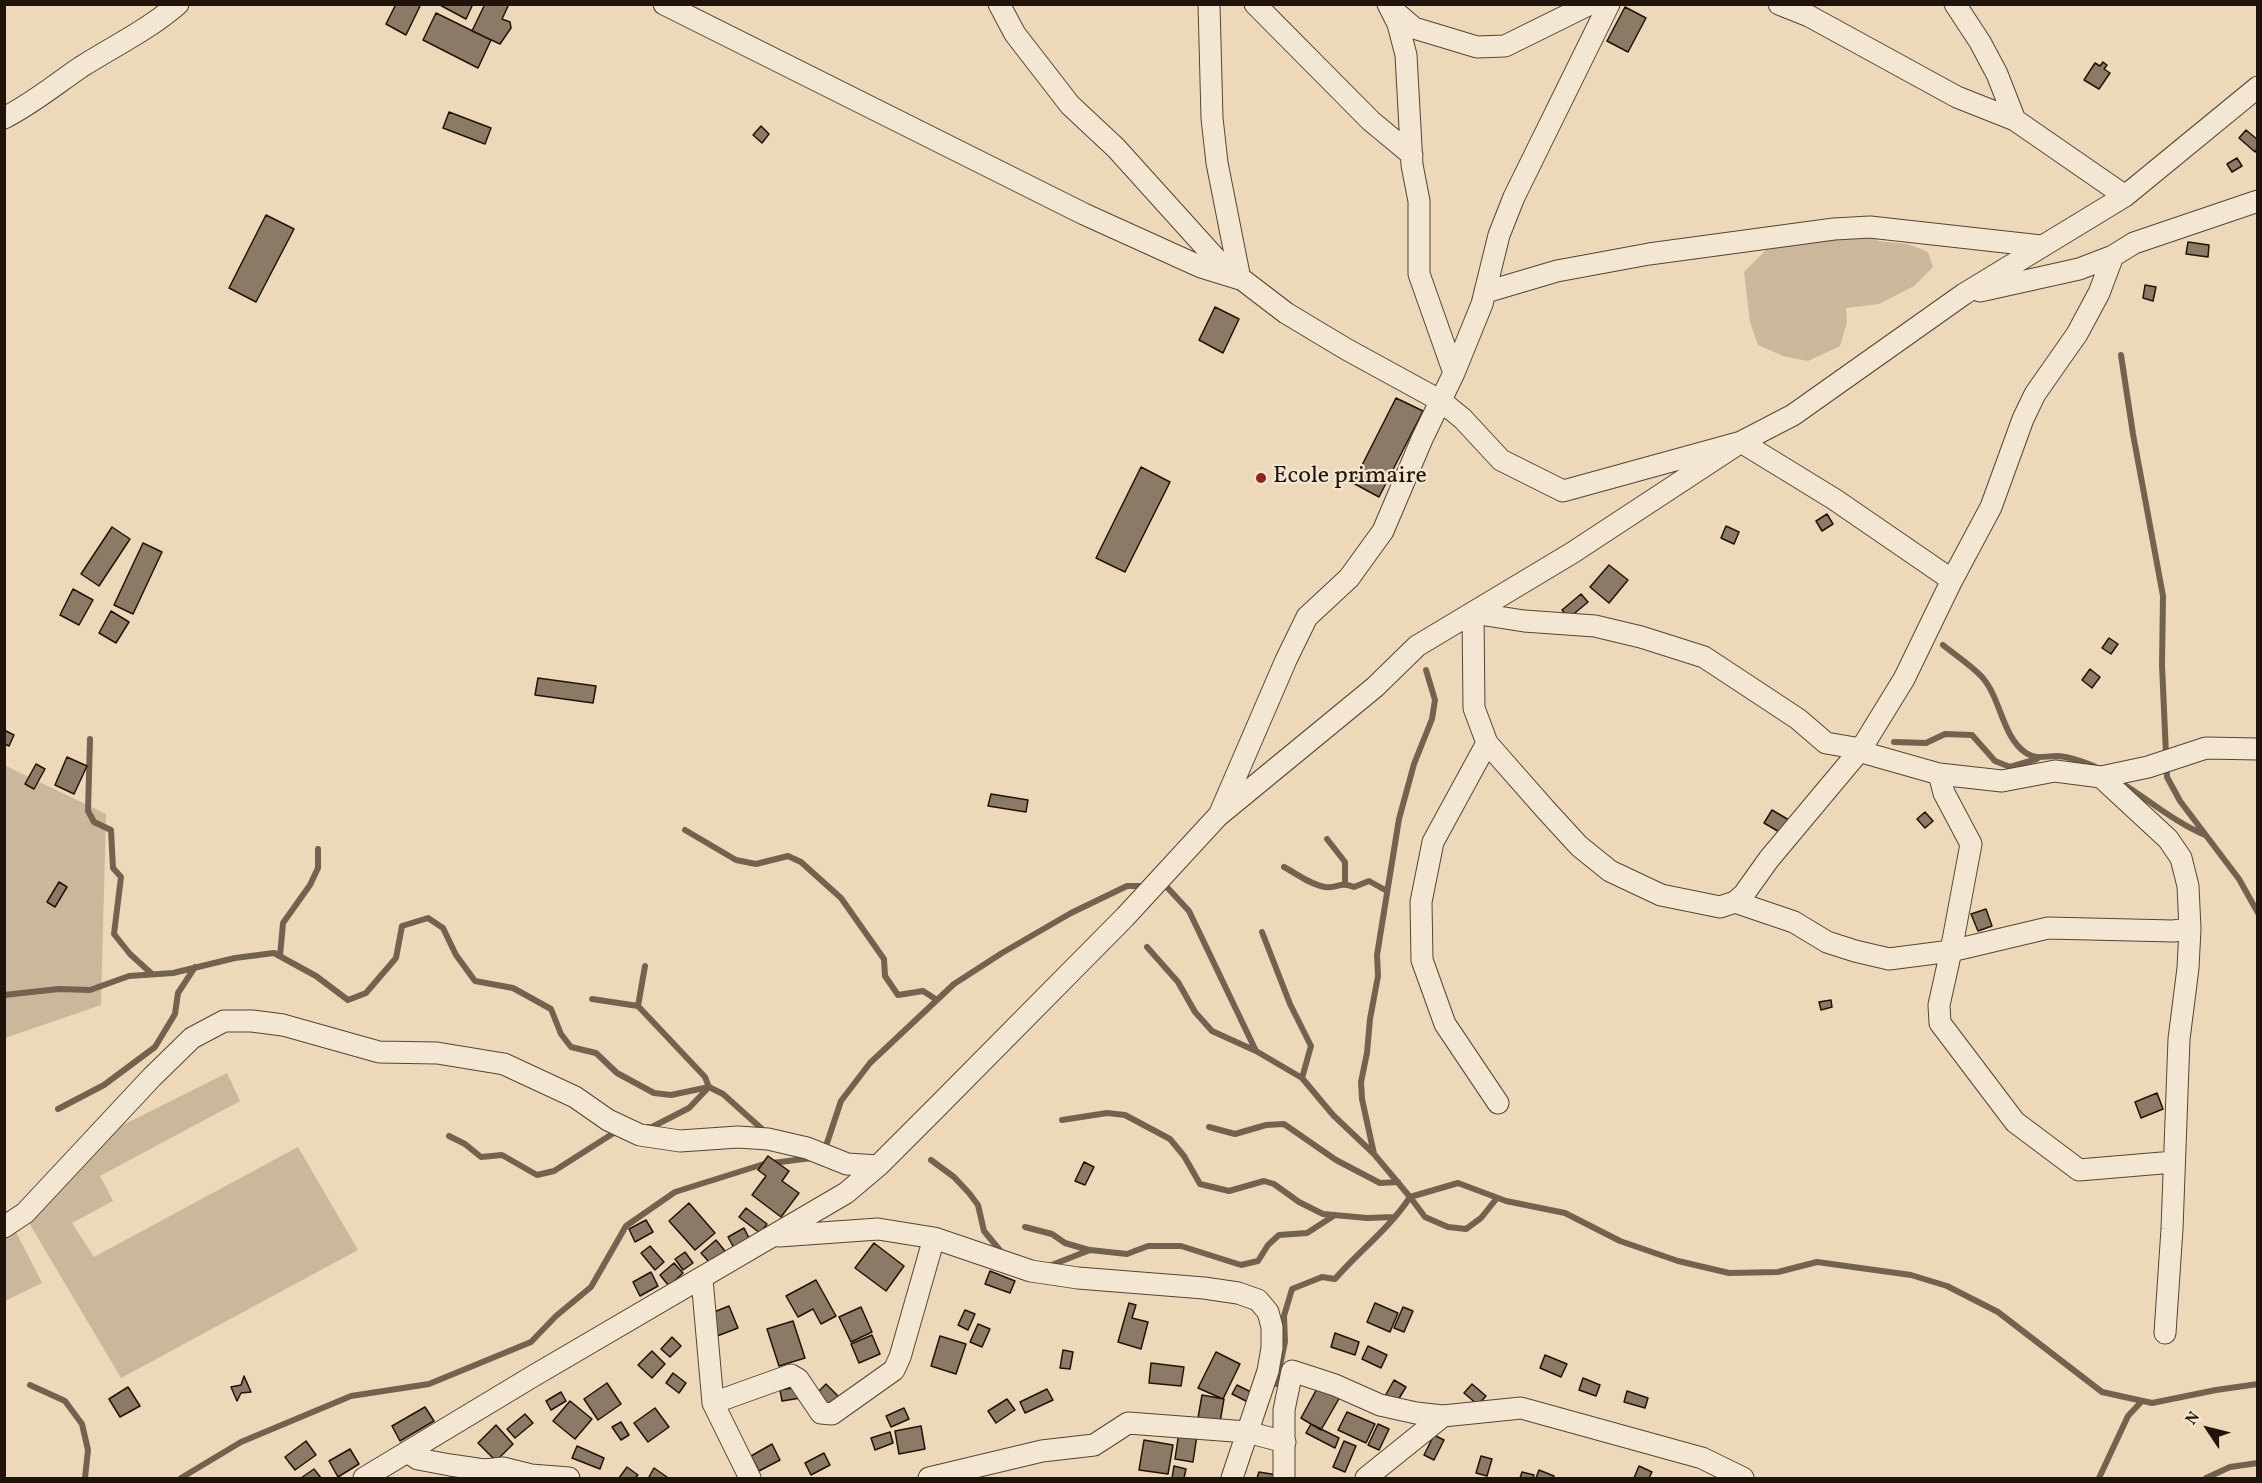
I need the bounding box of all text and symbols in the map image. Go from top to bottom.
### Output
place label: Ecole primaire [1273,464,1427,492]
marker: Ecole primaire [1254,471,1268,485]
north arrow [2178,1399,2238,1459]
text: N [2181,1408,2206,1430]

